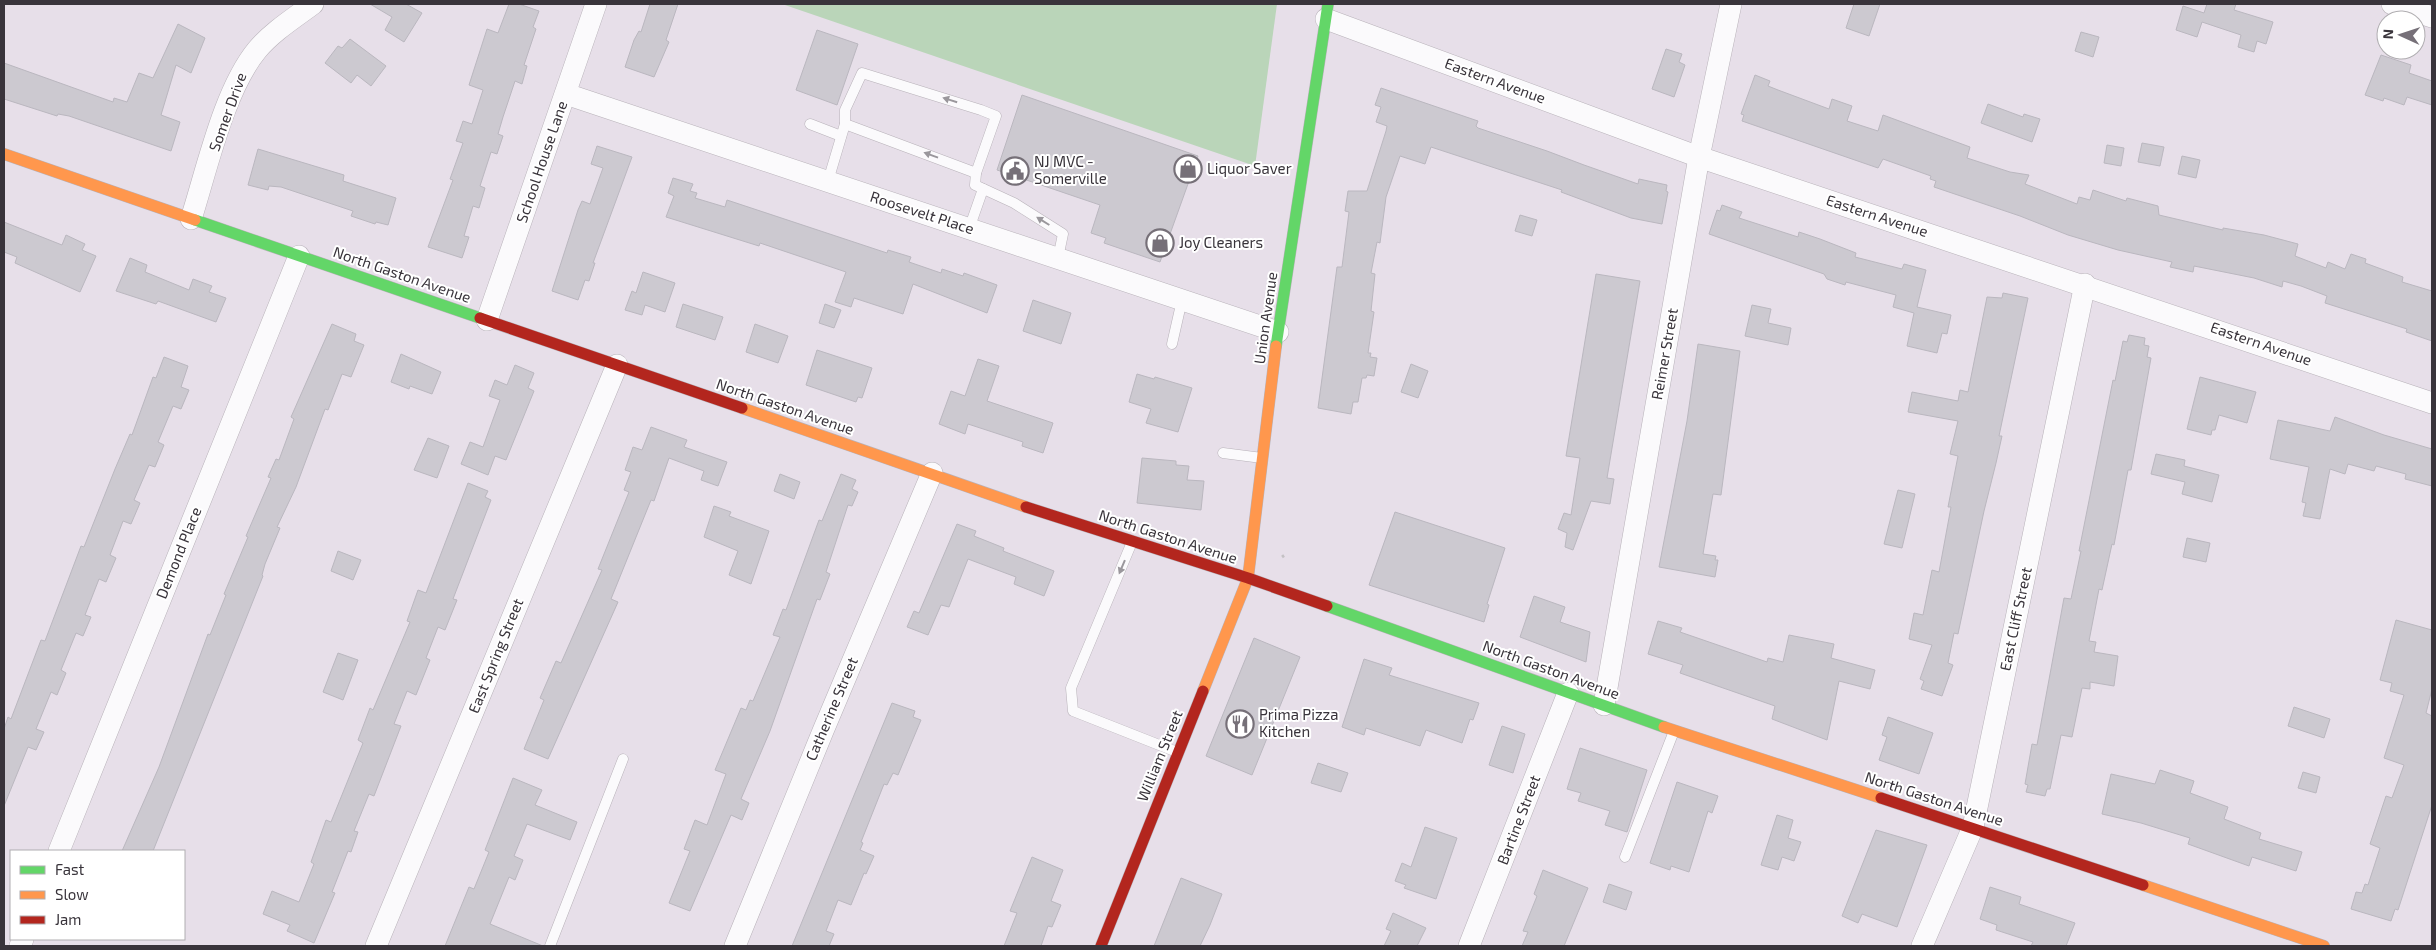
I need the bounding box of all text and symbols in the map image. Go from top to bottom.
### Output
north arrow [2376,10,2426,60]
text: N [2379,29,2396,40]
street label: Eastern Avenue [1442,53,1548,107]
street label: Somer Drive [204,70,250,154]
one-way arrow [942,96,957,104]
street label: School House Lane [512,98,570,225]
one-way arrow [923,151,938,159]
place label: NJ MVC - Somerville [1034,152,1107,187]
shop icon: Liquor Saver [1173,154,1203,184]
public building icon: NJ MVC - Somerville [1000,156,1030,186]
place label: Liquor Saver [1207,159,1292,177]
street label: Roosevelt Place [868,187,976,237]
street label: Eastern Avenue [1824,190,1931,240]
one-way arrow [1036,217,1049,226]
shop icon: Joy Cleaners [1145,228,1175,258]
place label: Joy Cleaners [1179,233,1263,251]
street label: North Gaston Avenue [331,242,474,306]
street label: Union Avenue [1250,271,1280,365]
street label: Reimer Street [1647,306,1681,401]
street label: Eastern Avenue [2208,317,2314,369]
street label: North Gaston Avenue [714,374,857,438]
street label: Demond Place [152,504,205,601]
street label: North Gaston Avenue [1097,505,1240,567]
one-way arrow [1117,560,1125,574]
street label: East Cliff Street [1995,565,2035,672]
street label: East Spring Street [464,595,526,716]
street label: North Gaston Avenue [1480,636,1622,702]
street label: Catherine Street [801,654,861,763]
place label: Prima Pizza Kitchen [1259,705,1338,740]
street label: William Street [1133,707,1186,804]
restaurant icon: Prima Pizza Kitchen [1225,709,1255,739]
street label: North Gaston Avenue [1863,767,2006,829]
street label: Bartine Street [1493,772,1544,867]
legend [10,850,185,940]
text: Fast [55,860,85,878]
text: Slow [55,885,89,903]
text: Jam [55,910,81,928]

